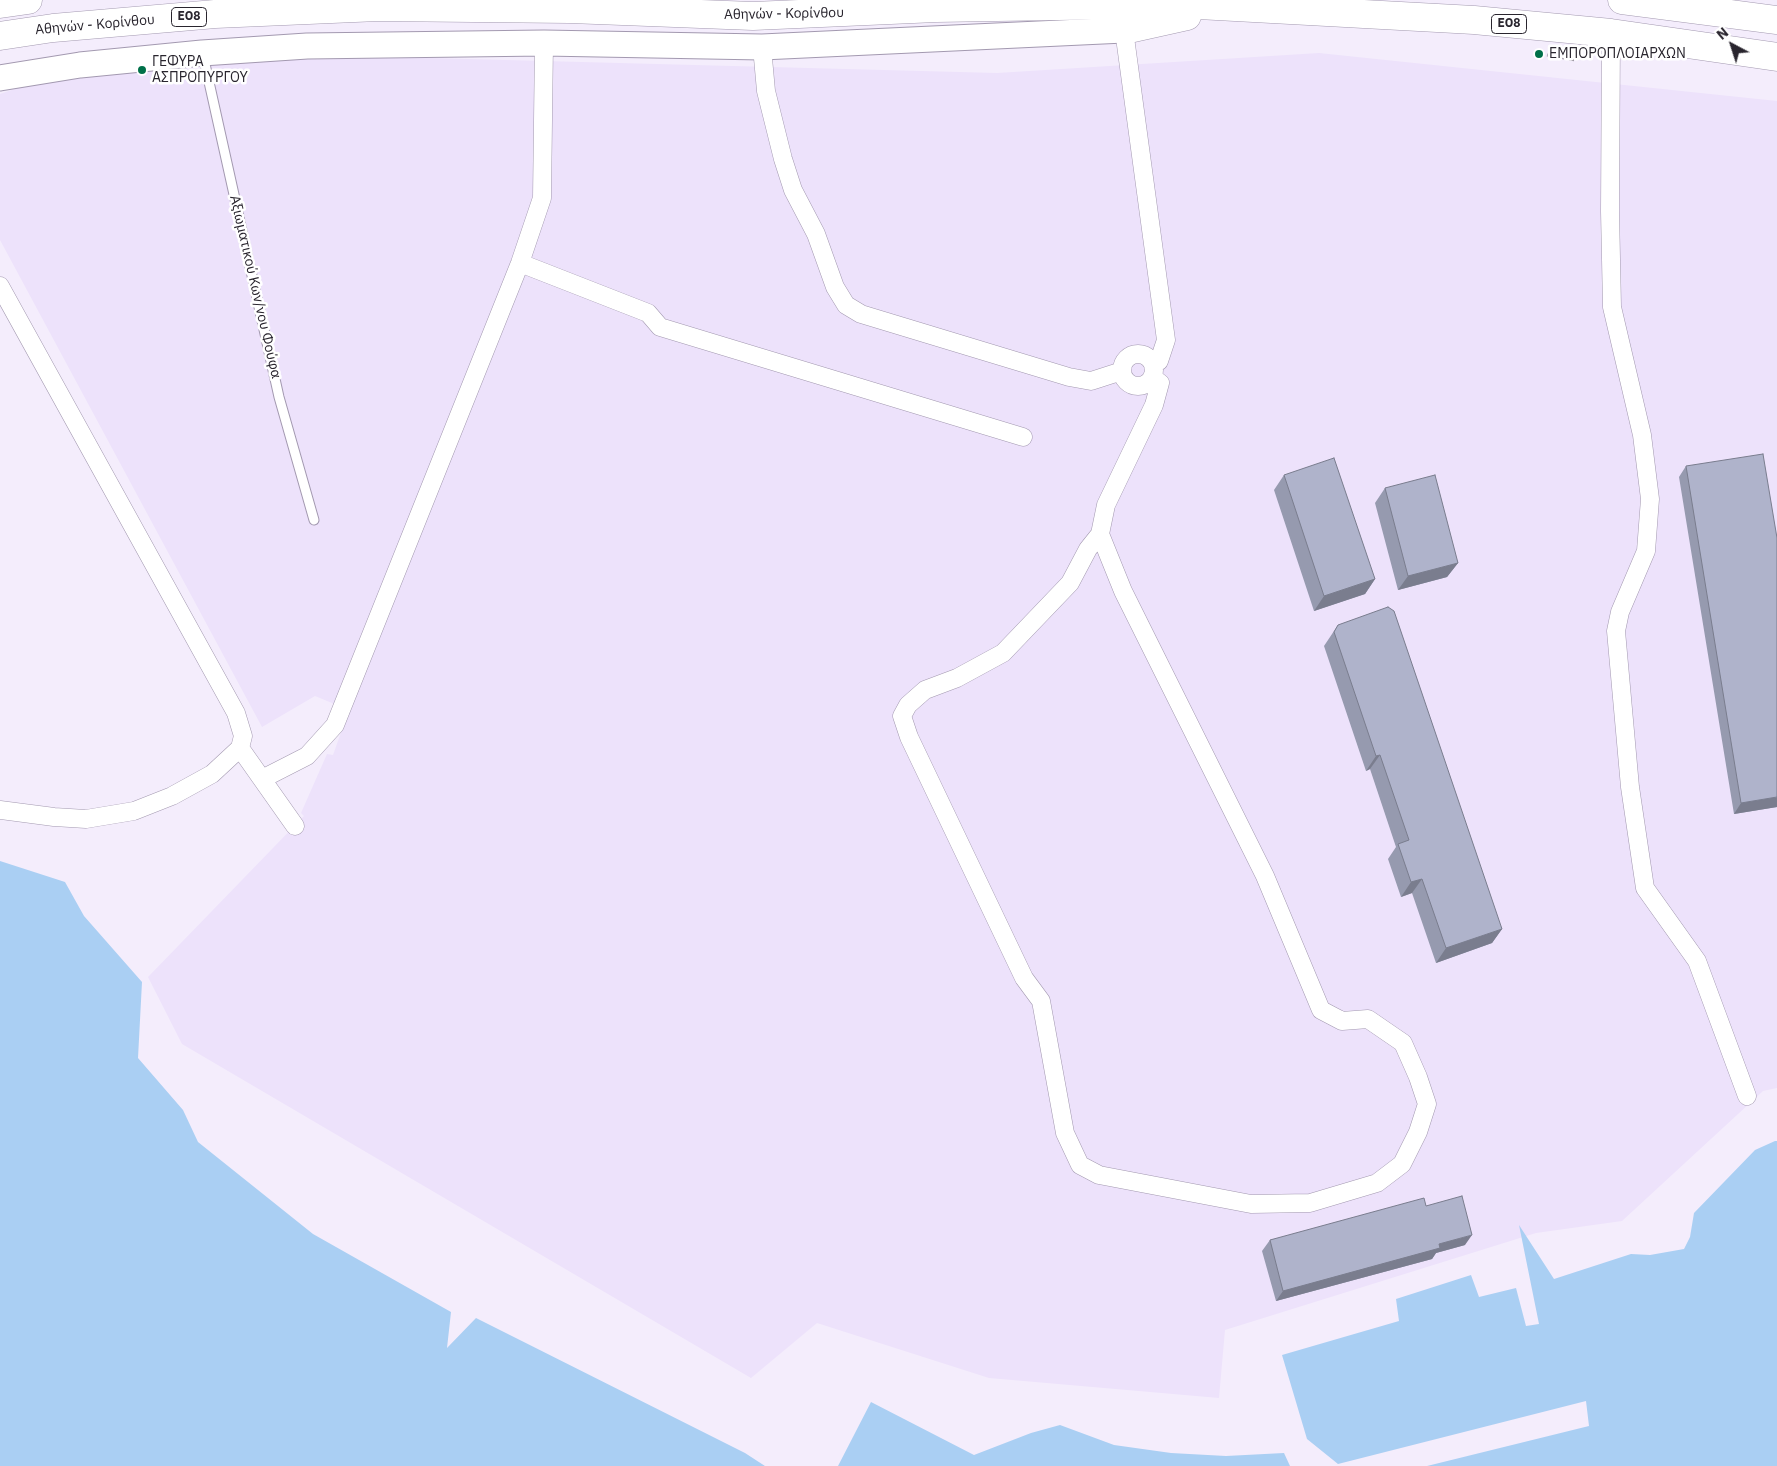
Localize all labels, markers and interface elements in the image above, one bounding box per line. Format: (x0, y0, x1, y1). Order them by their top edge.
street label: Αθηνών - Κορίνθου (724, 5, 844, 23)
road number: ΕΟ8 (172, 8, 206, 26)
street label: Αθηνών - Κορίνθου (34, 11, 156, 39)
road number: ΕΟ8 (1492, 14, 1526, 34)
north arrow (1707, 20, 1757, 70)
text: N (1713, 23, 1732, 44)
place label: ΕΜΠΟΡΟΠΛΟΙΑΡΧΩΝ (1549, 46, 1686, 62)
marker: ΕΜΠΟΡΟΠΛΟΙΑΡΧΩΝ (1533, 48, 1545, 60)
place label: ΓΕΦΥΡΑ ΑΣΠΡΟΠΥΡΓΟΥ (152, 54, 248, 86)
marker: ΓΕΦΥΡΑ ΑΣΠΡΟΠΥΡΓΟΥ (136, 64, 148, 76)
street label: Αξιωματικού Κων/νου Φούφα (226, 194, 284, 380)

